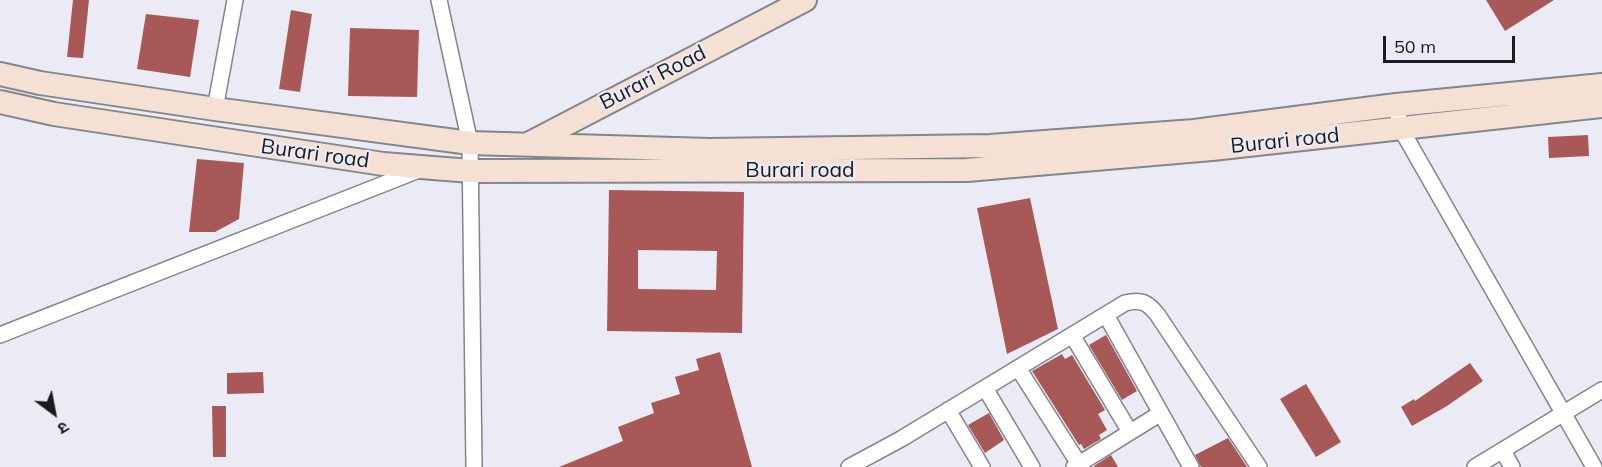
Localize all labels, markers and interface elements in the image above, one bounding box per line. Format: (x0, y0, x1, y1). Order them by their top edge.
scale bar (1386, 24, 1518, 62)
text: 50 m (1394, 35, 1436, 58)
street label: Burari Road (596, 40, 710, 116)
street label: Burari road (1229, 123, 1341, 159)
street label: Burari road (259, 134, 371, 174)
street label: Burari road (745, 158, 855, 184)
north arrow (24, 383, 84, 443)
text: उ (54, 417, 73, 439)

